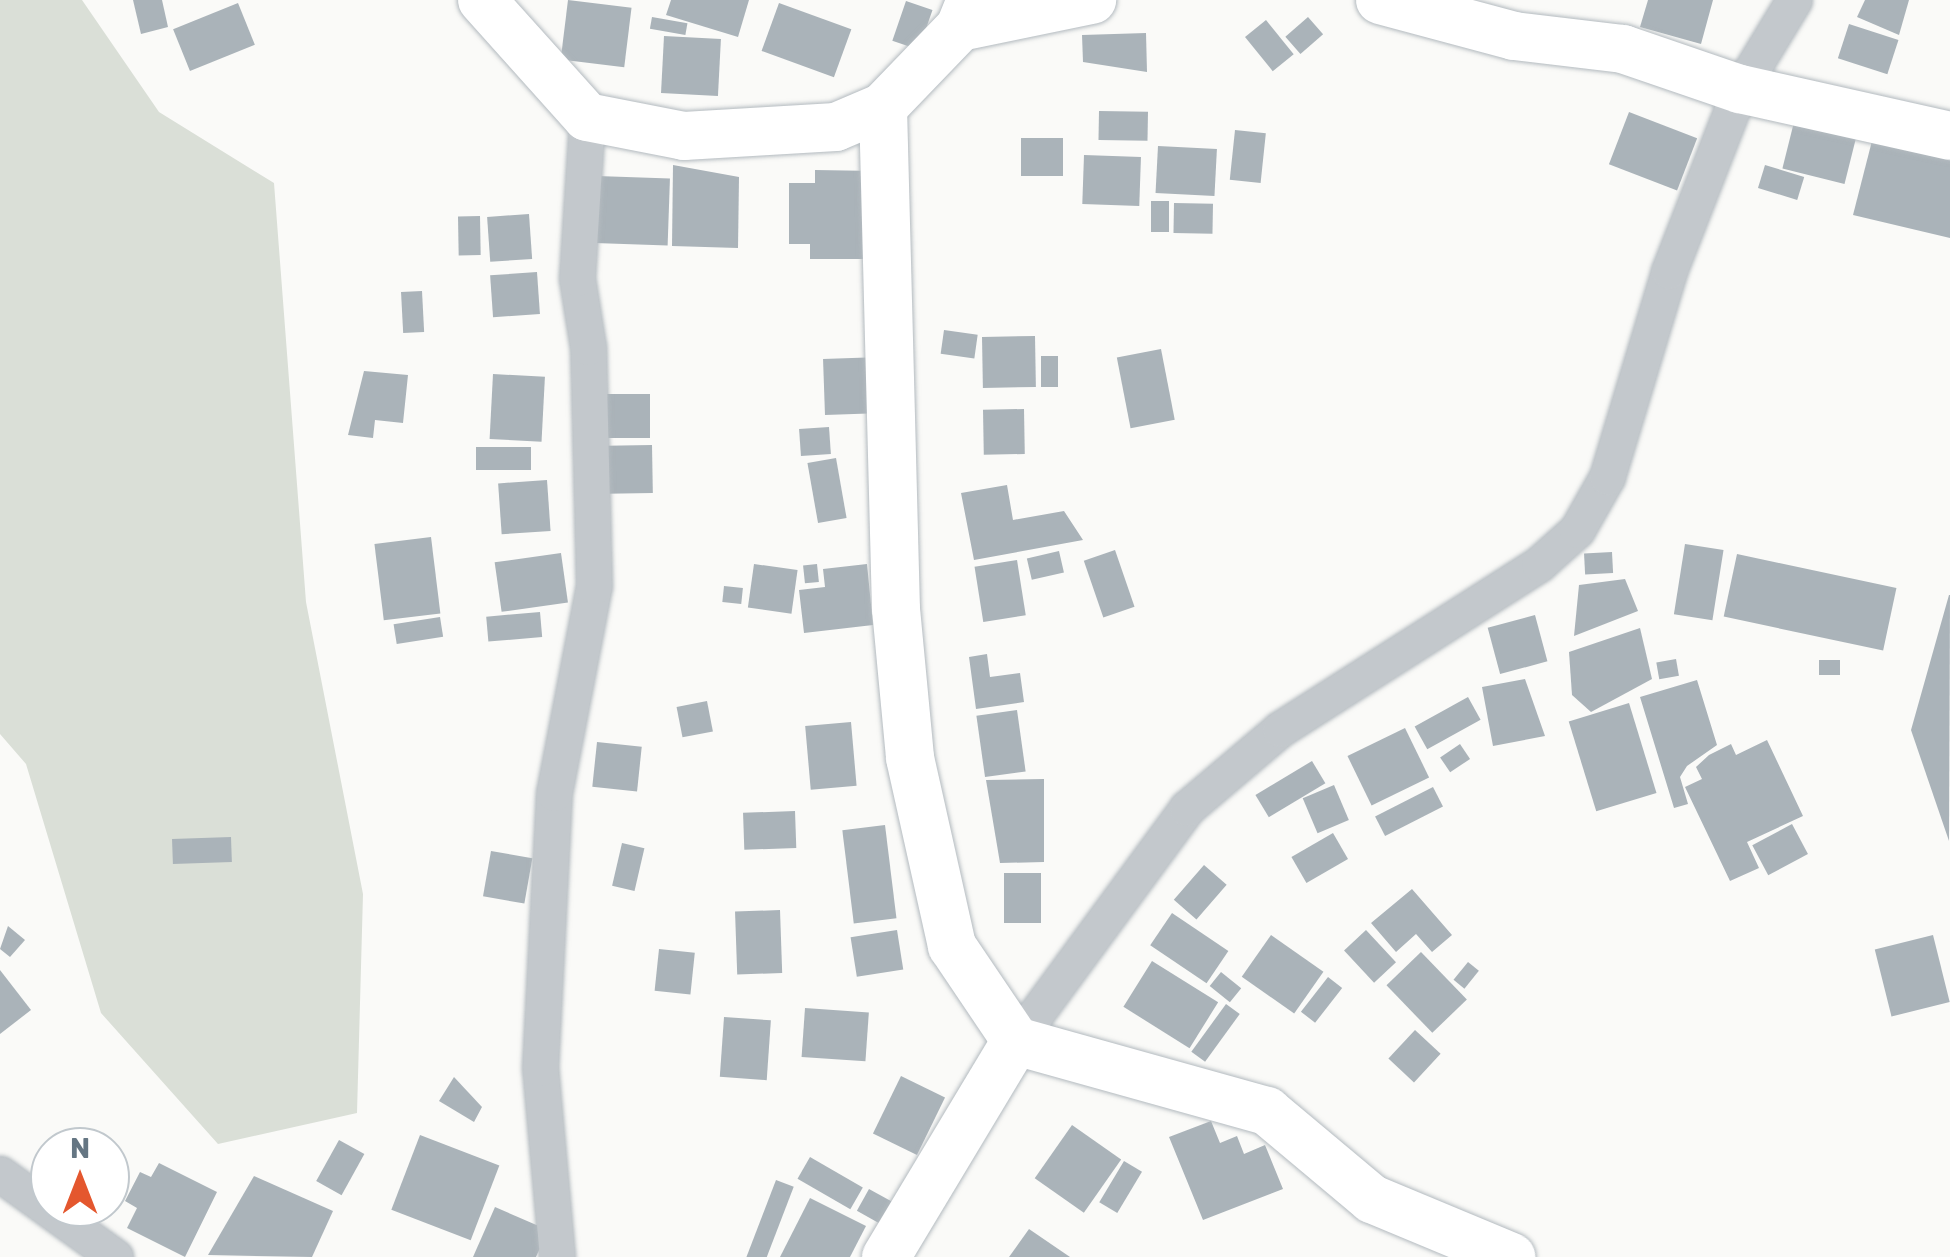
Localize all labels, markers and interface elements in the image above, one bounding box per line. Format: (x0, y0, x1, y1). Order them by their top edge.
north arrow (30, 1127, 130, 1227)
text: N (70, 1132, 90, 1165)

